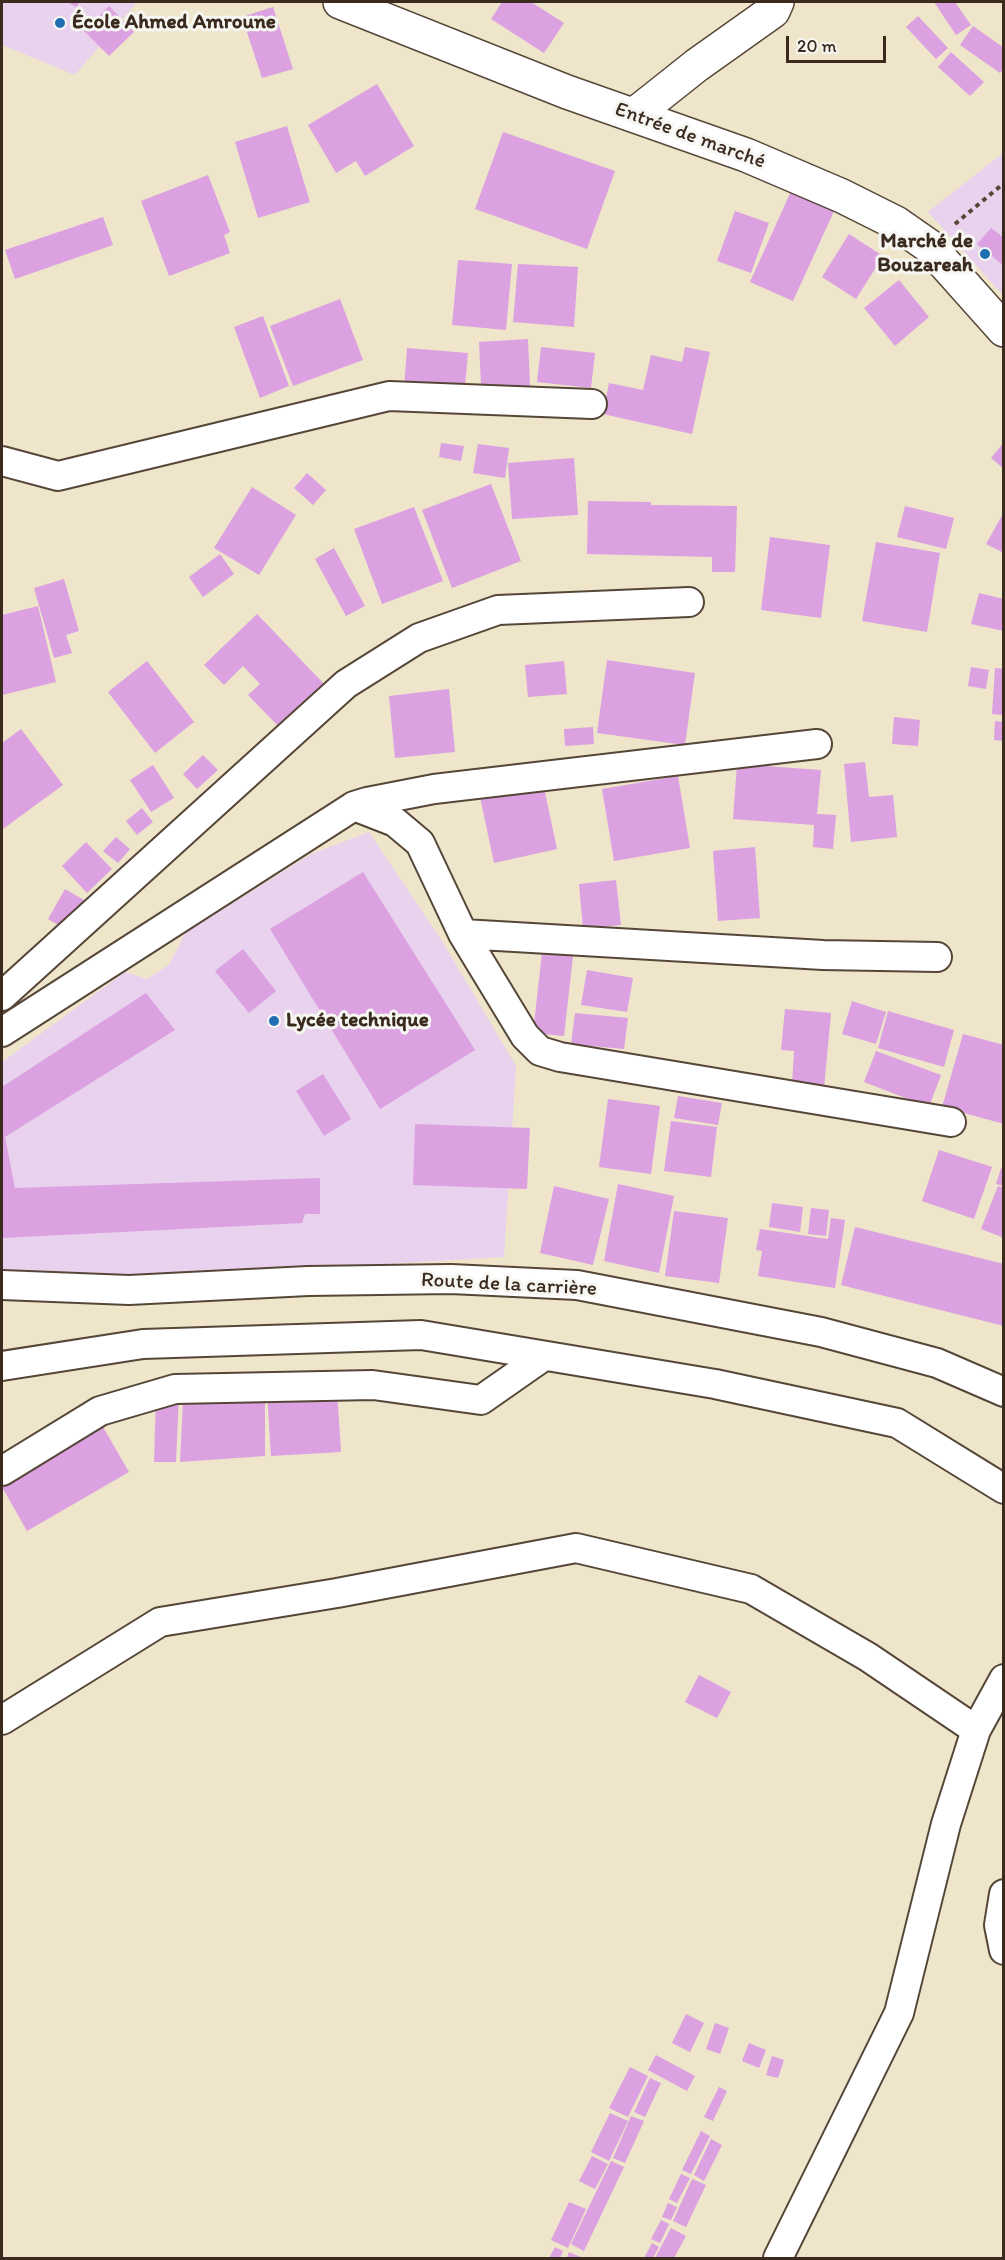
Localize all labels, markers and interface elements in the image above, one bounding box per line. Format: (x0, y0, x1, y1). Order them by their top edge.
place label: École Ahmed Amroune (72, 10, 276, 36)
marker: École Ahmed Amroune (53, 16, 67, 30)
scale bar (789, 24, 890, 62)
text: 20 m (797, 35, 837, 57)
street label: Entrée de marché (611, 97, 769, 175)
place label: Marché de Bouzareah (877, 229, 973, 279)
marker: Marché de Bouzareah (978, 247, 992, 261)
place label: Lycée technique (286, 1008, 429, 1034)
marker: Lycée technique (267, 1014, 281, 1028)
street label: Route de la carrière (420, 1268, 598, 1302)

